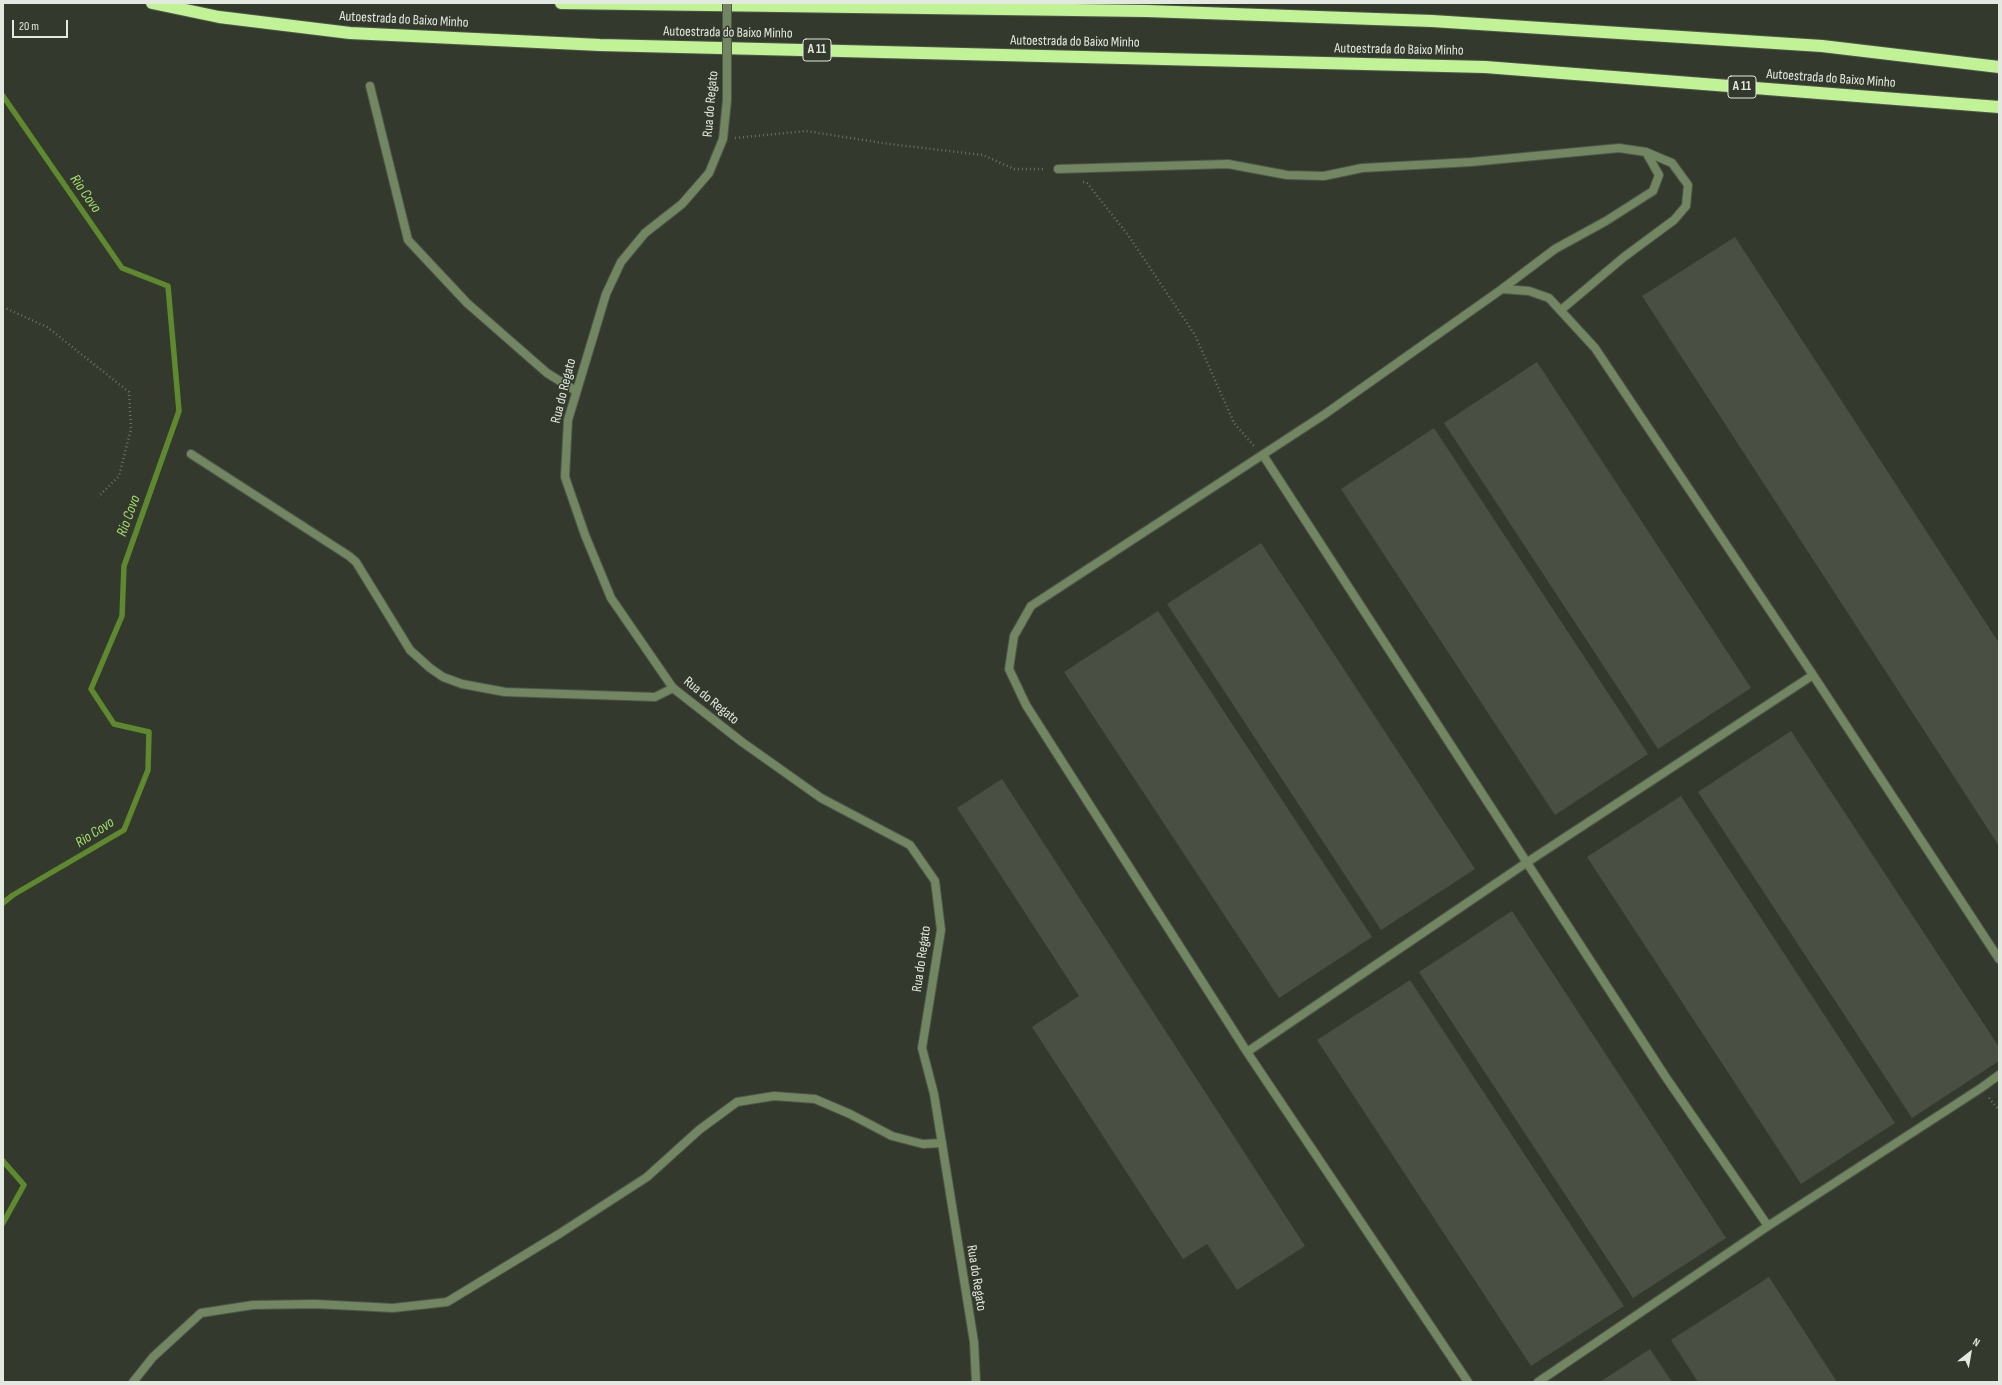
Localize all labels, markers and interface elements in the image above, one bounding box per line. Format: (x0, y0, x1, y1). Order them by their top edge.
street label: Autoestrada do Baixo Minho (339, 8, 469, 32)
scale bar (14, 12, 70, 38)
text: 20 m (19, 19, 39, 34)
street label: Autoestrada do Baixo Minho (663, 23, 793, 43)
street label: Autoestrada do Baixo Minho (1010, 32, 1140, 52)
road number: A 11 (803, 39, 831, 61)
street label: Autoestrada do Baixo Minho (1334, 40, 1464, 60)
street label: Autoestrada do Baixo Minho (1766, 66, 1896, 92)
street label: Rua do Regato (700, 70, 722, 138)
road number: A 11 (1728, 76, 1756, 98)
water label: Rio Covo (65, 171, 105, 217)
street label: Rua do Regato (548, 357, 580, 425)
water label: Rio Covo (113, 493, 145, 539)
street label: Rua do Regato (680, 674, 742, 728)
water label: Rio Covo (72, 814, 118, 852)
street label: Rua do Regato (909, 925, 935, 993)
street label: Rua do Regato (963, 1244, 989, 1312)
north arrow (1950, 1333, 1990, 1373)
text: N (1971, 1335, 1982, 1349)

